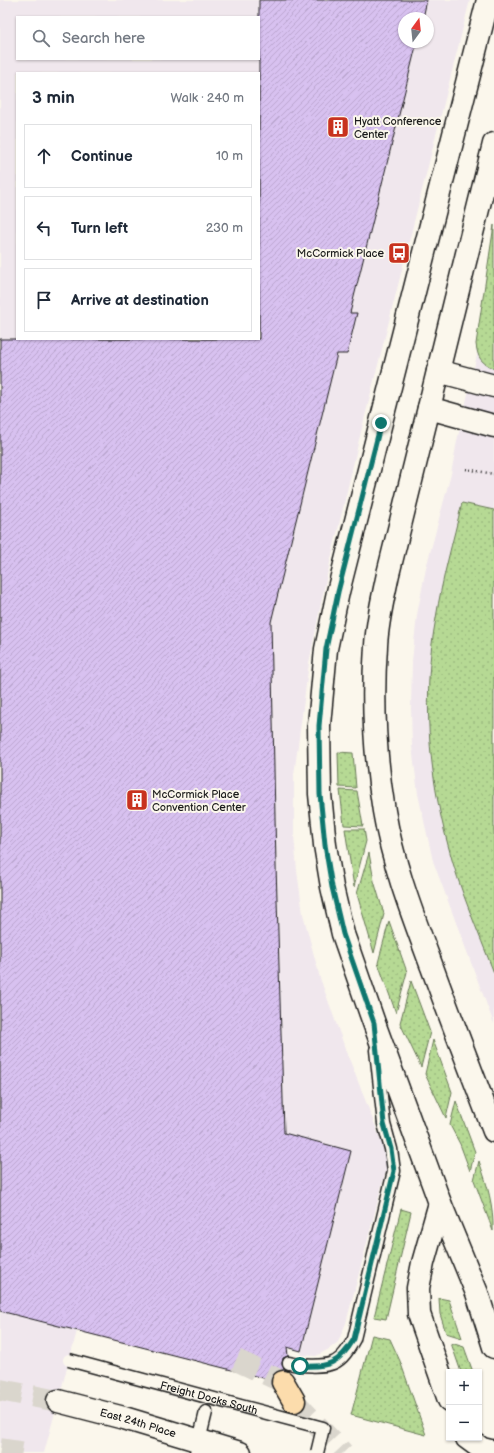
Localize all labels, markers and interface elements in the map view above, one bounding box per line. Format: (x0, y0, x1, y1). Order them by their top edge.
north arrow (398, 12, 434, 48)
search box (16, 16, 260, 60)
icon: search (30, 27, 52, 49)
text: Search here (62, 29, 145, 48)
text: 3 min (32, 88, 75, 108)
text: Walk · 240 m (170, 90, 244, 106)
building icon: Hyatt Conference Center (325, 114, 351, 140)
place label: Hyatt Conference Center (354, 115, 442, 141)
icon: ahead (33, 145, 55, 167)
text: Continue (71, 147, 133, 166)
text: 10 m (216, 148, 243, 164)
icon: left (33, 217, 55, 239)
text: Turn left (71, 219, 128, 238)
text: 230 m (206, 220, 243, 236)
bus stop icon: McCormick Place (386, 240, 412, 266)
place label: McCormick Place (297, 247, 384, 260)
icon: arrive (33, 289, 55, 311)
text: Arrive at destination (71, 291, 209, 310)
route end (372, 414, 390, 432)
building icon: McCormick Place Convention Center (124, 787, 150, 813)
place label: McCormick Place Convention Center (152, 788, 247, 814)
route start (291, 1357, 309, 1375)
map controls (446, 1369, 482, 1441)
button: + (446, 1369, 482, 1405)
street label: Freight Docks South (159, 1379, 259, 1417)
button: − (446, 1405, 482, 1441)
street label: East 24th Place (98, 1406, 178, 1441)

